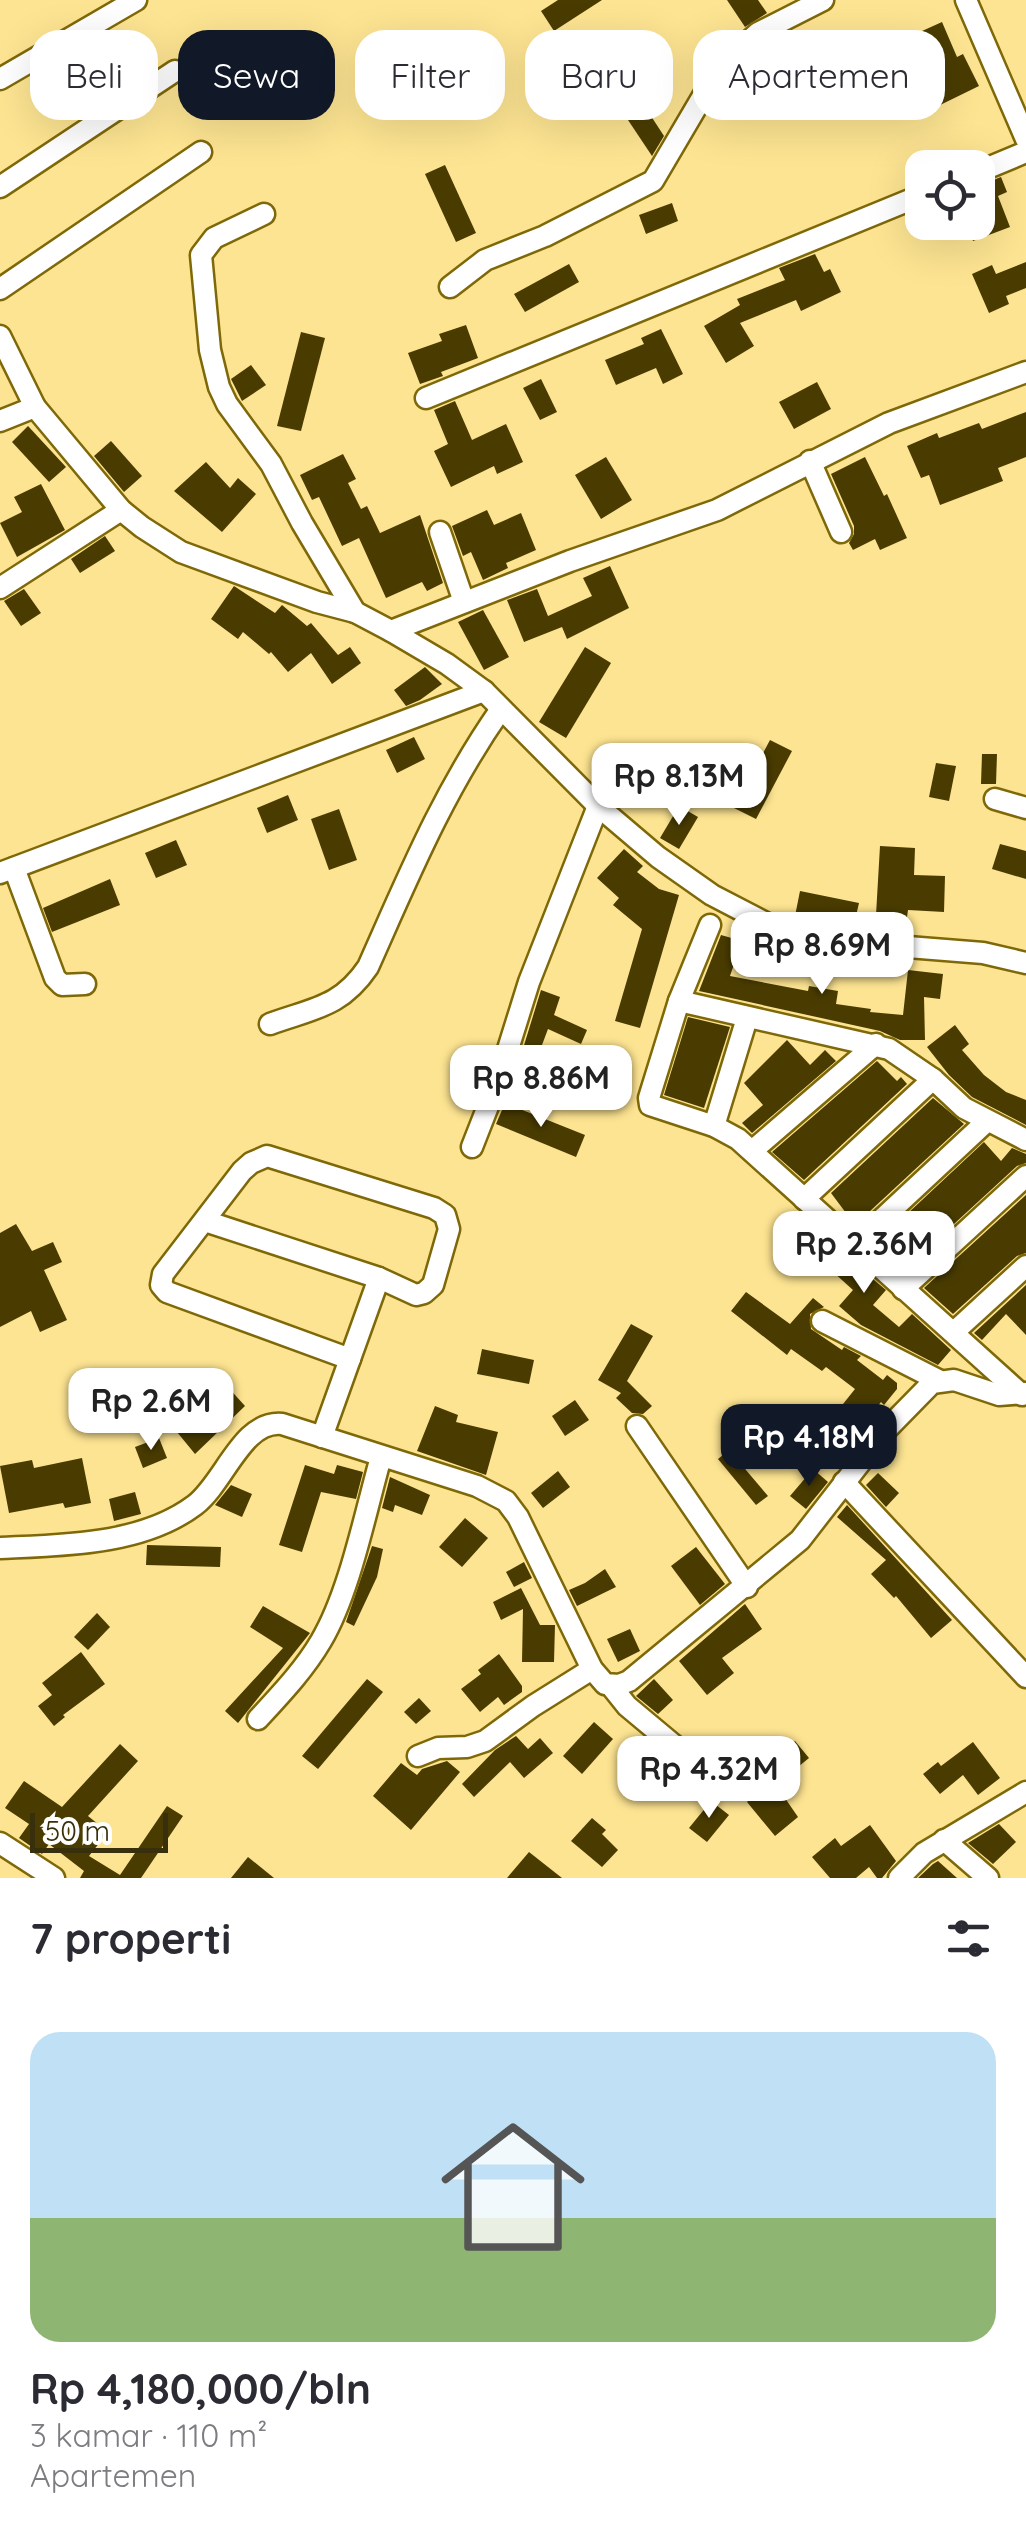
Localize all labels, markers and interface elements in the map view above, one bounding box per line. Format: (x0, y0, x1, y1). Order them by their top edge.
chip: Beli (30, 30, 158, 120)
chip: Sewa (178, 30, 335, 120)
chip: Filter (355, 30, 505, 120)
chip: Baru (525, 30, 673, 120)
chip: Apartemen (693, 30, 945, 120)
map controls (905, 150, 995, 240)
button: locate (905, 150, 995, 240)
pin: Rp 8.13M (576, 743, 782, 828)
text: Rp 8.13M (614, 755, 744, 795)
pin: Rp 8.69M (719, 912, 925, 997)
text: Rp 8.69M (753, 924, 891, 964)
pin: Rp 8.86M (438, 1045, 644, 1130)
text: Rp 8.86M (472, 1057, 610, 1097)
pin: Rp 2.36M (761, 1211, 967, 1296)
text: Rp 2.36M (795, 1223, 933, 1263)
pin: Rp 2.6M (59, 1368, 243, 1453)
text: Rp 2.6M (90, 1380, 212, 1420)
pin: Rp 4.18M (706, 1404, 912, 1489)
text: Rp 4.18M (743, 1416, 875, 1456)
pin: Rp 4.32M (606, 1736, 812, 1821)
text: Rp 4.32M (639, 1748, 779, 1788)
scale bar (30, 1808, 168, 1852)
text: 50 m (45, 1813, 110, 1848)
icon: filters (941, 1911, 996, 1966)
text: 7 properti (30, 1912, 231, 1965)
icon: home (423, 2097, 603, 2277)
text: Rp 4,180,000/bln (30, 2362, 371, 2415)
text: 3 kamar · 110 m² (30, 2415, 267, 2455)
text: Apartemen (30, 2455, 196, 2495)

